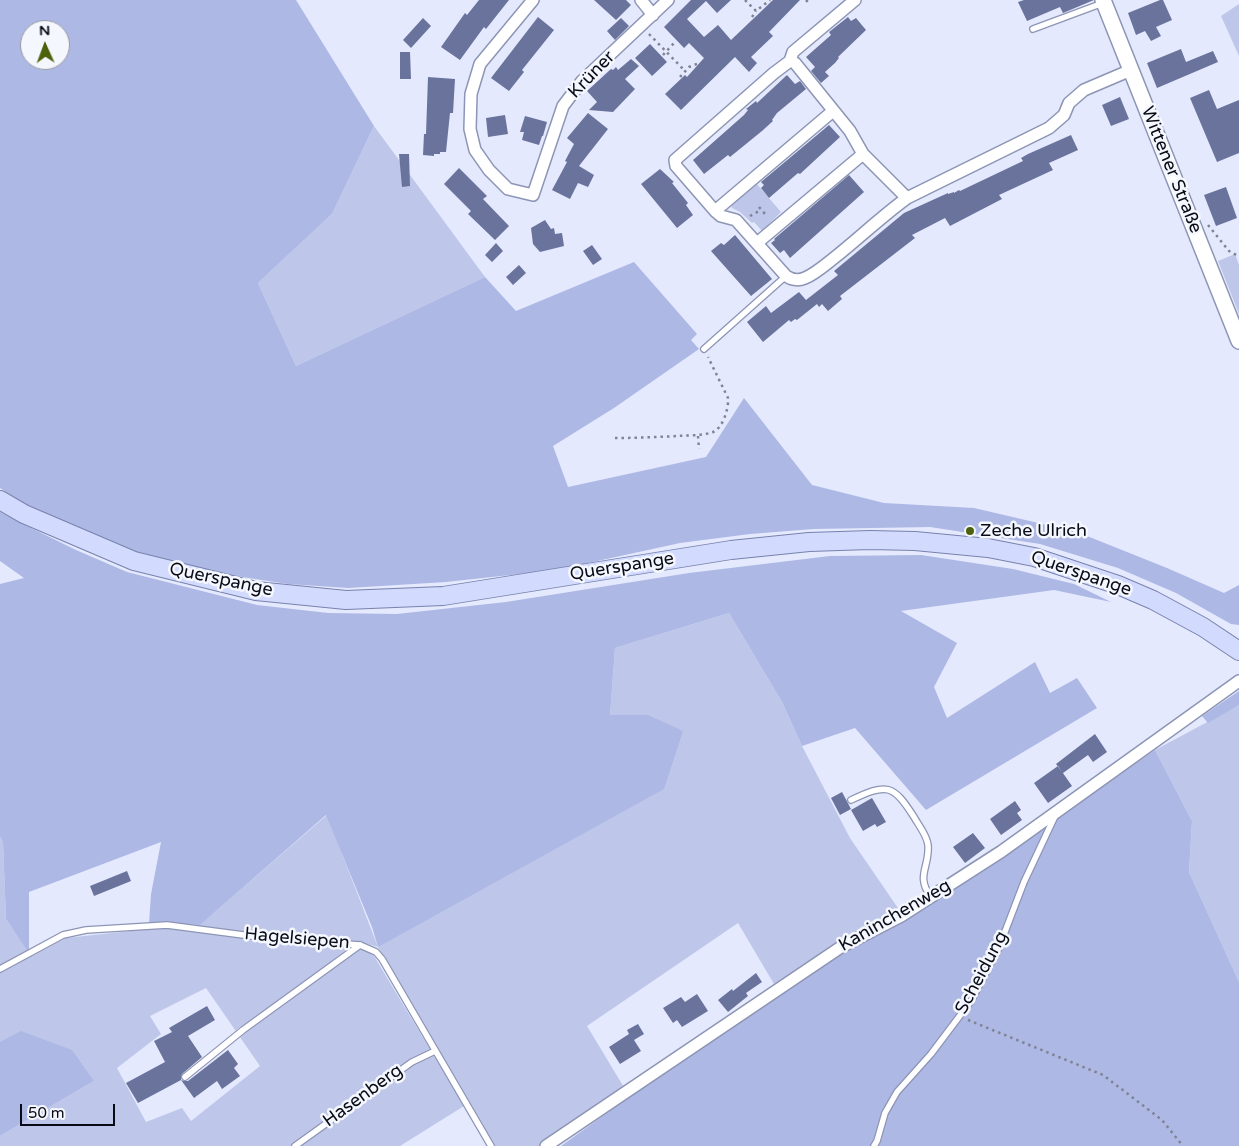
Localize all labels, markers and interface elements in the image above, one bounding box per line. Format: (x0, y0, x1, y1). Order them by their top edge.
north arrow (20, 20, 70, 70)
text: N (39, 22, 50, 39)
street label: Krüner (564, 47, 620, 103)
street label: Wittener Straße (1136, 103, 1206, 237)
place label: Zeche Ulrich (980, 520, 1087, 542)
marker: Zeche Ulrich (964, 525, 976, 537)
street label: Querspange (1028, 547, 1134, 601)
street label: Querspange (568, 548, 676, 586)
street label: Querspange (167, 559, 275, 601)
street label: Kaninchenweg (835, 875, 955, 957)
street label: Hagelsiepen (243, 924, 351, 954)
street label: Scheidung (951, 928, 1013, 1018)
street label: Hasenberg (319, 1060, 407, 1132)
scale bar (22, 1094, 118, 1126)
text: 50 m (28, 1104, 65, 1122)

